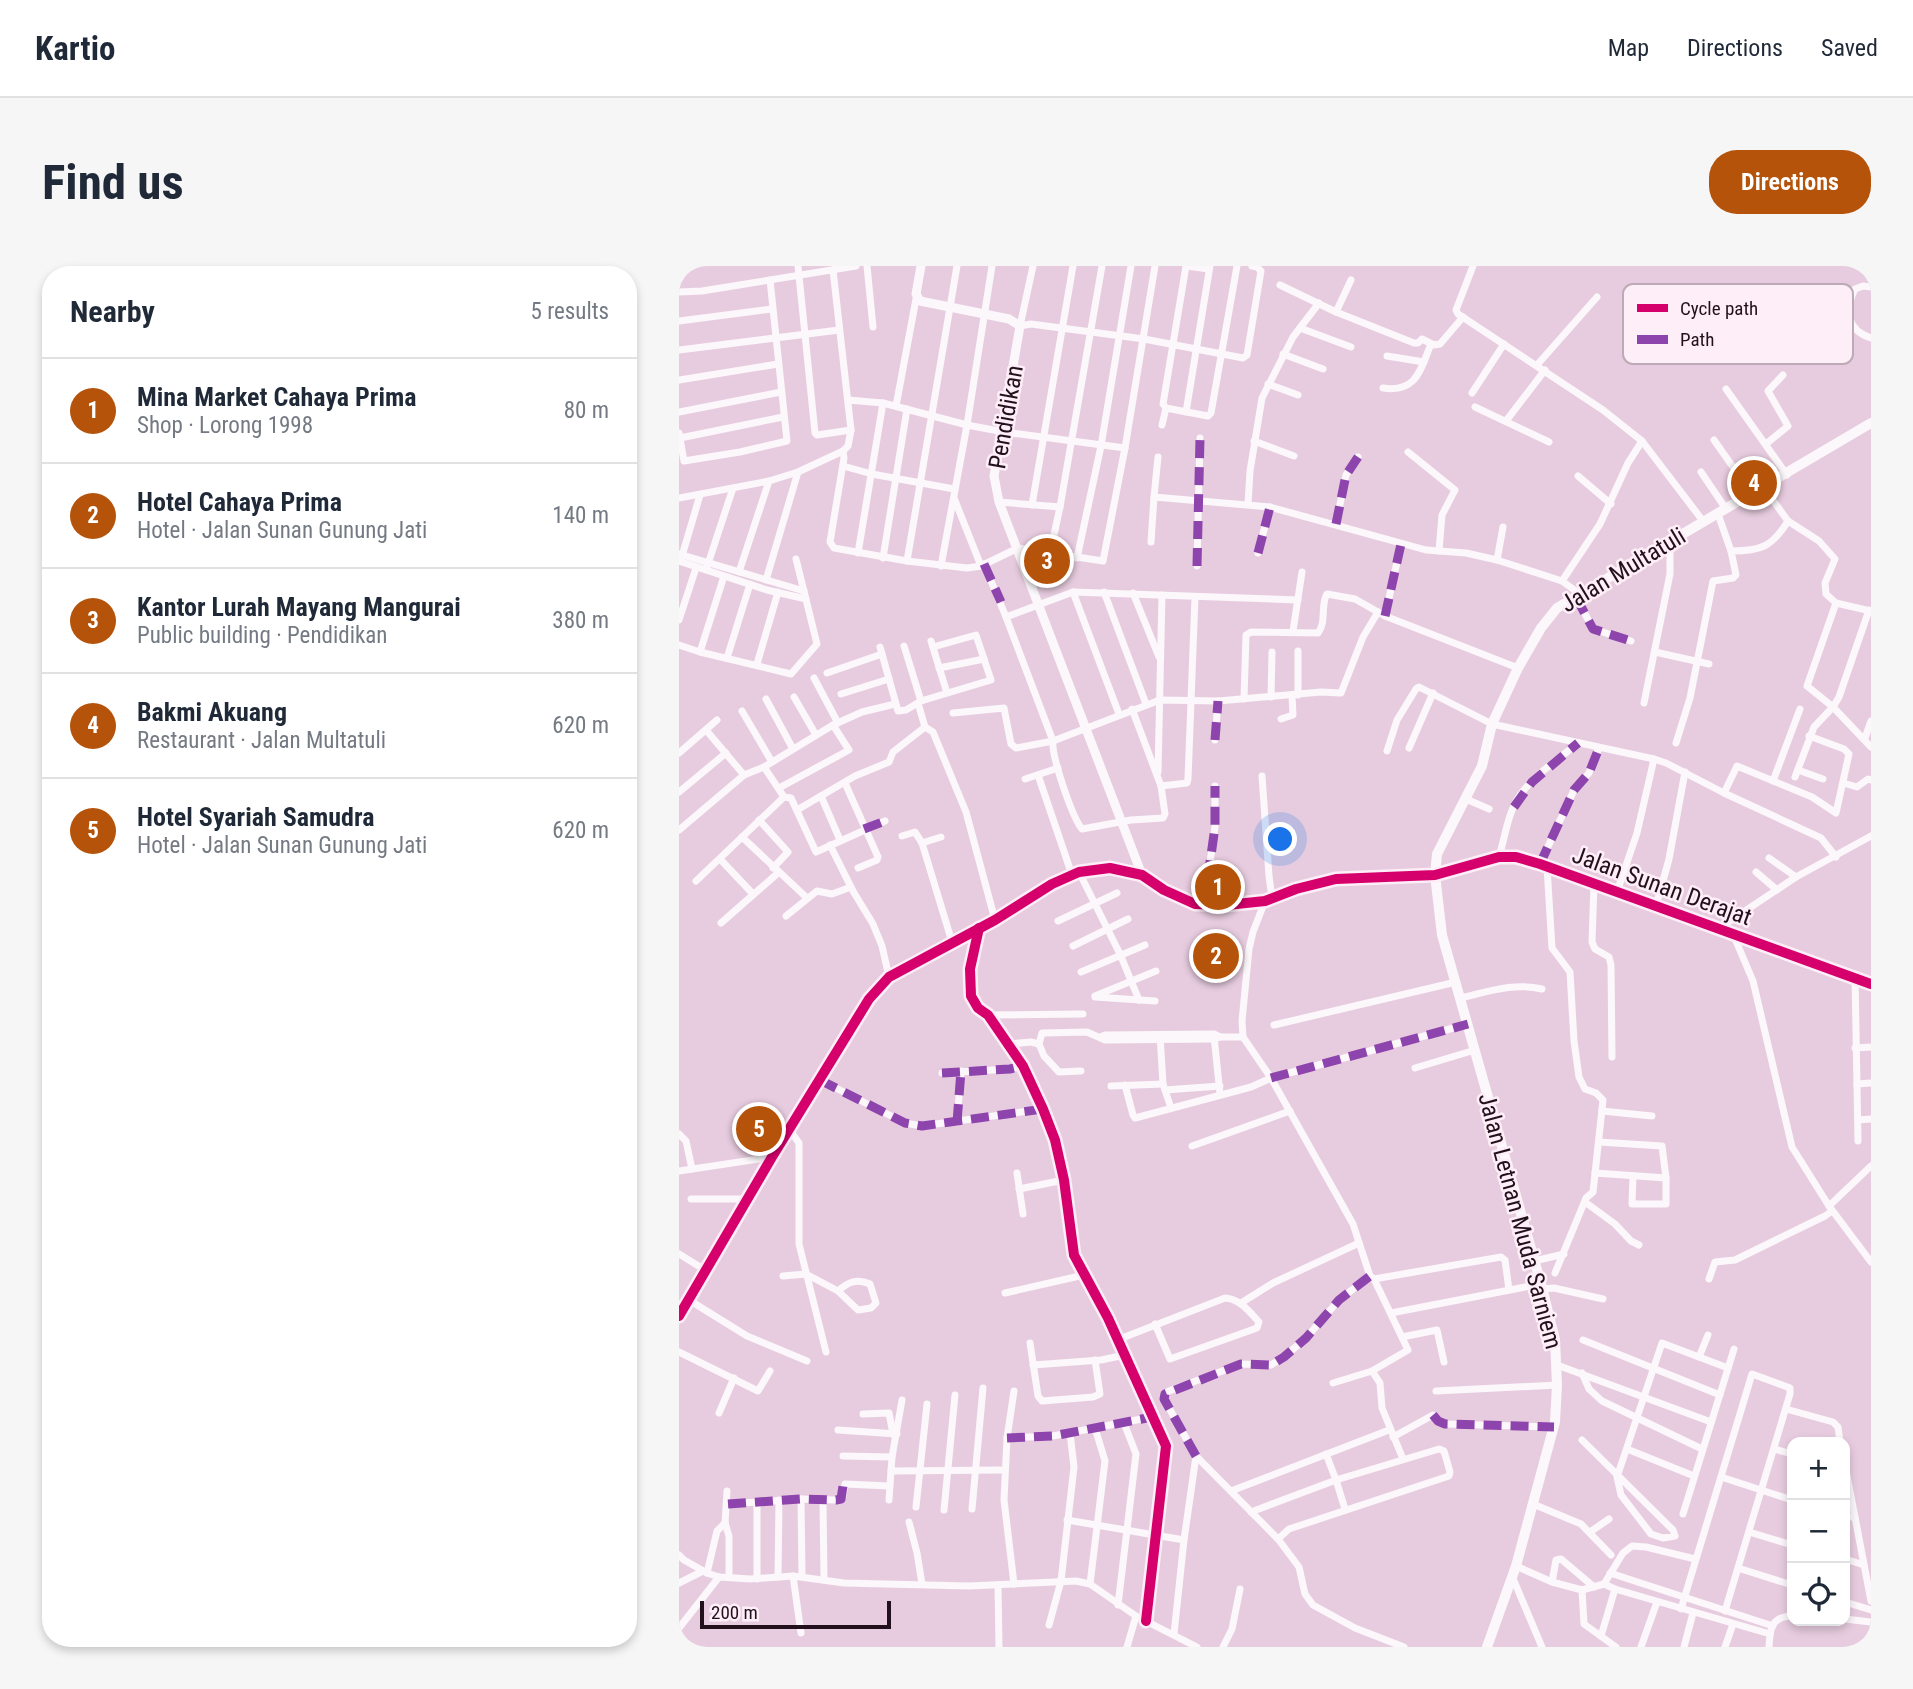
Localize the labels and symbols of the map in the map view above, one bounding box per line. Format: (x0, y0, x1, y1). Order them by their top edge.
legend (1623, 284, 1853, 364)
text: Cycle path (1680, 297, 1758, 320)
text: Path (1680, 328, 1714, 351)
street label: Pendidikan (983, 363, 1029, 471)
pin: 4 (1731, 457, 1777, 509)
street label: Jalan Multatuli (1555, 522, 1691, 618)
pin: 3 (1024, 535, 1070, 587)
your location (1263, 822, 1297, 856)
street label: Jalan Sunan Derajat (1568, 841, 1756, 931)
pin: 1 (1195, 861, 1241, 913)
pin: 2 (1193, 930, 1239, 982)
street label: Jalan Letnan Muda Sarniem (1472, 1090, 1568, 1352)
pin: 5 (736, 1103, 782, 1155)
scale bar (700, 1598, 891, 1630)

